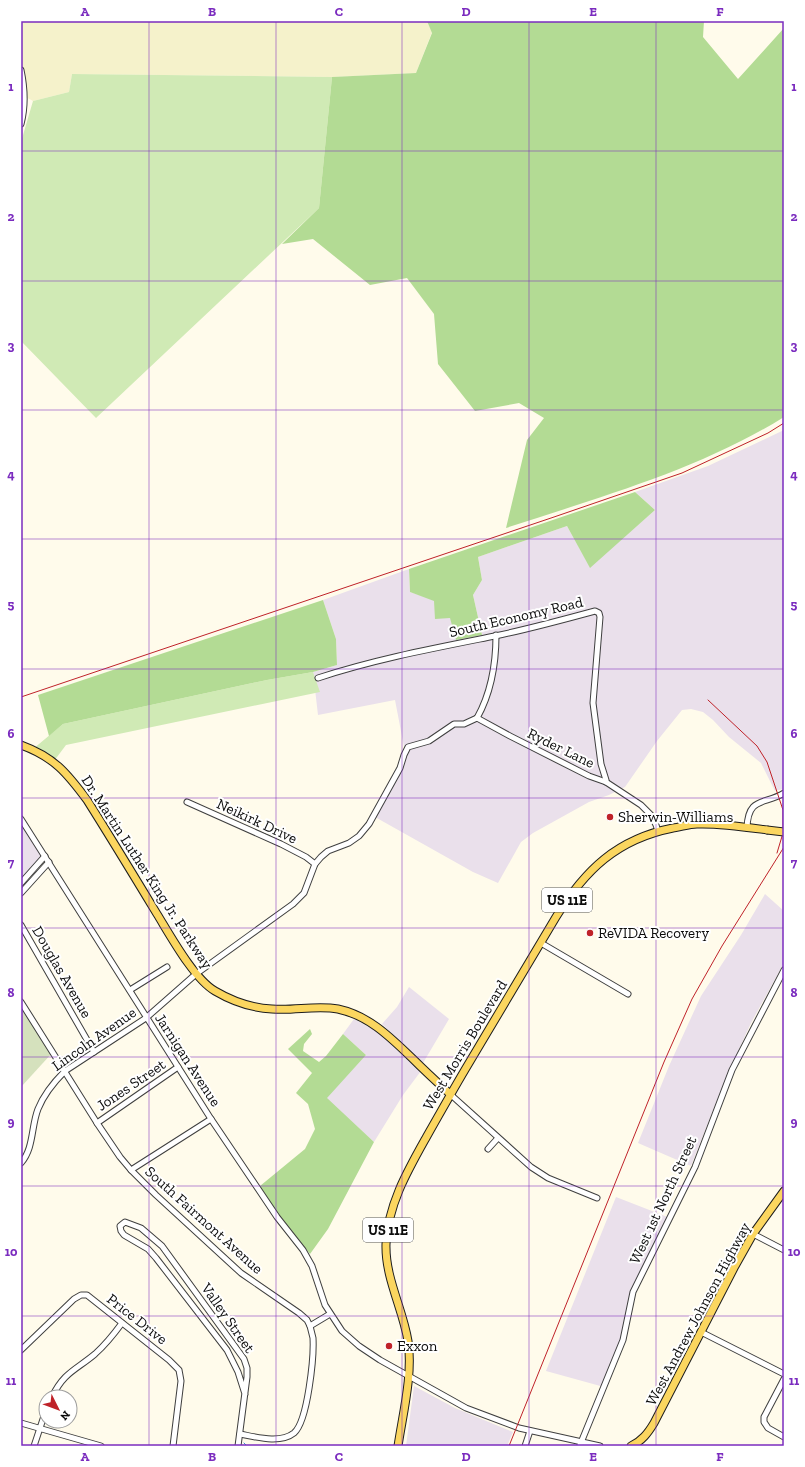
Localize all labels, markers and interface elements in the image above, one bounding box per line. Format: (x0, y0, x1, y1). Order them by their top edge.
text: A (81, 4, 90, 19)
text: B (208, 4, 216, 19)
text: C (335, 4, 343, 19)
text: D (461, 4, 471, 19)
text: E (589, 4, 597, 19)
text: F (716, 4, 724, 19)
text: 1 (8, 79, 14, 94)
text: 1 (791, 79, 797, 94)
text: 2 (8, 209, 15, 224)
text: 2 (791, 209, 798, 224)
text: 3 (8, 338, 15, 353)
text: 3 (791, 338, 798, 353)
text: 4 (7, 467, 15, 482)
text: 4 (790, 467, 798, 482)
street label: South Economy Road (447, 593, 585, 641)
text: 5 (8, 597, 15, 612)
text: 5 (791, 597, 798, 612)
street label: Ryder Lane (525, 724, 597, 772)
text: 6 (8, 726, 15, 741)
text: 6 (791, 726, 798, 741)
street label: Dr. Martin Luther King Jr. Parkway (78, 772, 216, 972)
street label: Neikirk Drive (214, 795, 300, 847)
place label: Sherwin-Williams (618, 808, 733, 826)
marker: Sherwin-Williams (605, 812, 615, 822)
text: 7 (8, 855, 15, 870)
text: 7 (791, 855, 798, 870)
road number: US 11E (542, 888, 592, 912)
street label: Douglas Avenue (28, 923, 96, 1021)
place label: ReVIDA Recovery (598, 924, 709, 942)
marker: ReVIDA Recovery (585, 928, 595, 938)
street label: West Morris Boulevard (419, 976, 511, 1113)
text: 8 (7, 985, 15, 1000)
text: 8 (790, 985, 798, 1000)
street label: Lincoln Avenue (48, 1003, 140, 1075)
street label: Jarnigan Avenue (151, 1010, 225, 1110)
street label: Jones Street (93, 1055, 169, 1115)
text: 9 (8, 1114, 15, 1129)
text: 9 (791, 1114, 798, 1129)
street label: West 1st North Street (626, 1133, 701, 1267)
street label: South Fairmont Avenue (141, 1162, 267, 1278)
road number: US 11E (363, 1218, 413, 1242)
street label: West Andrew Johnson Highway (642, 1219, 754, 1409)
text: 10 (5, 1244, 18, 1259)
text: 10 (788, 1244, 801, 1259)
street label: Valley Street (197, 1279, 259, 1357)
street label: Price Drive (103, 1290, 171, 1348)
place label: Exxon (397, 1337, 438, 1355)
marker: Exxon (384, 1341, 394, 1351)
text: 11 (6, 1373, 17, 1388)
text: 11 (789, 1373, 800, 1388)
north arrow (38, 1389, 78, 1429)
text: N (57, 1408, 73, 1423)
text: A (81, 1449, 90, 1464)
text: B (208, 1449, 216, 1464)
text: C (335, 1449, 343, 1464)
text: D (461, 1449, 471, 1464)
text: E (589, 1449, 597, 1464)
text: F (716, 1449, 724, 1464)

